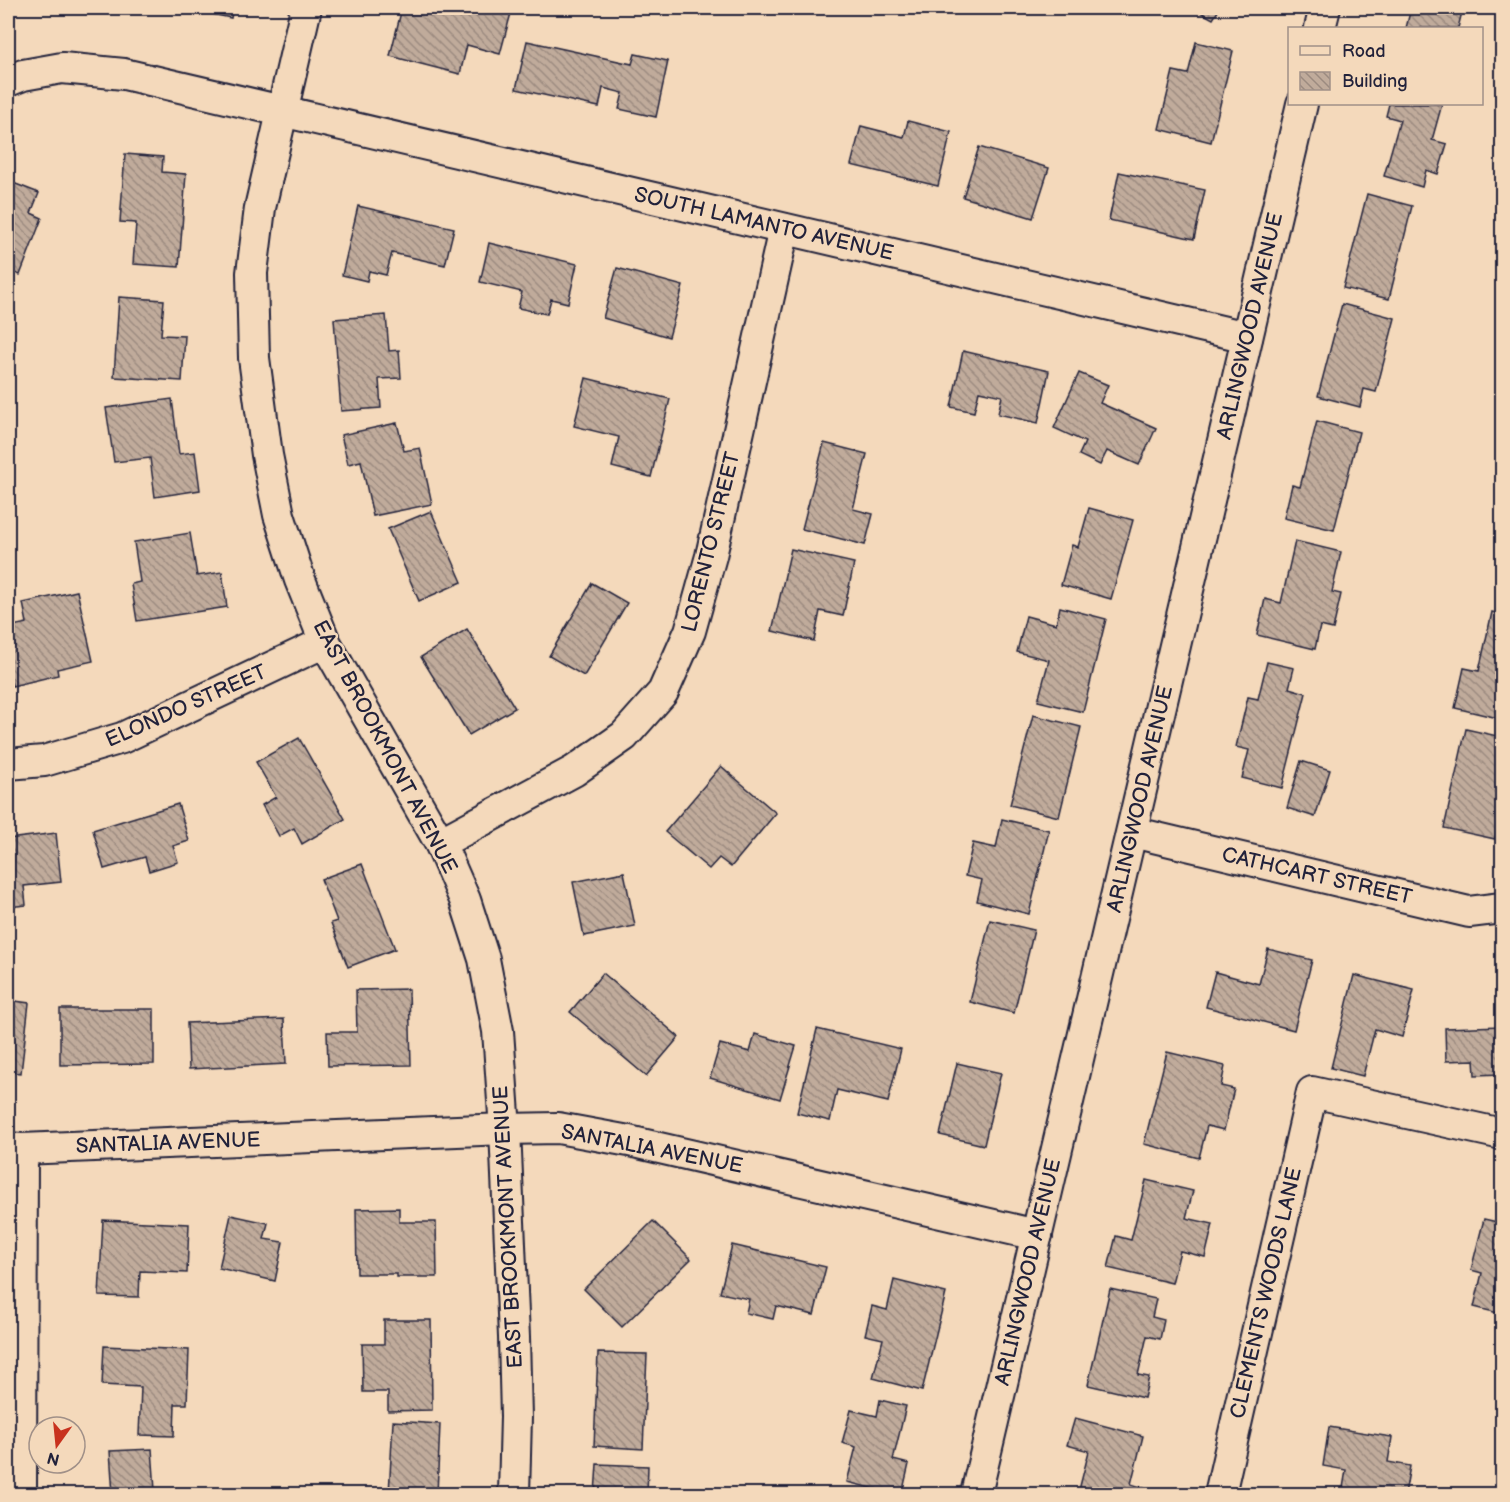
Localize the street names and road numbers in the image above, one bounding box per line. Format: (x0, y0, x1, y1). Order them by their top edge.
street label: SOUTH LAMANTO AVENUE (632, 182, 896, 266)
street label: ARLINGWOOD AVENUE (1212, 210, 1288, 442)
street label: LORENTO STREET (677, 449, 746, 635)
street label: EAST BROOKMONT AVENUE (308, 616, 462, 878)
street label: ELONDO STREET (102, 659, 271, 753)
street label: ARLINGWOOD AVENUE (1102, 683, 1178, 915)
street label: CATHCART STREET (1220, 842, 1415, 910)
street label: EAST BROOKMONT AVENUE (488, 1085, 528, 1369)
street label: SANTALIA AVENUE (559, 1119, 745, 1179)
street label: SANTALIA AVENUE (75, 1127, 261, 1159)
street label: ARLINGWOOD AVENUE (990, 1156, 1066, 1388)
street label: CLEMENTS WOODS LANE (1225, 1165, 1307, 1421)

